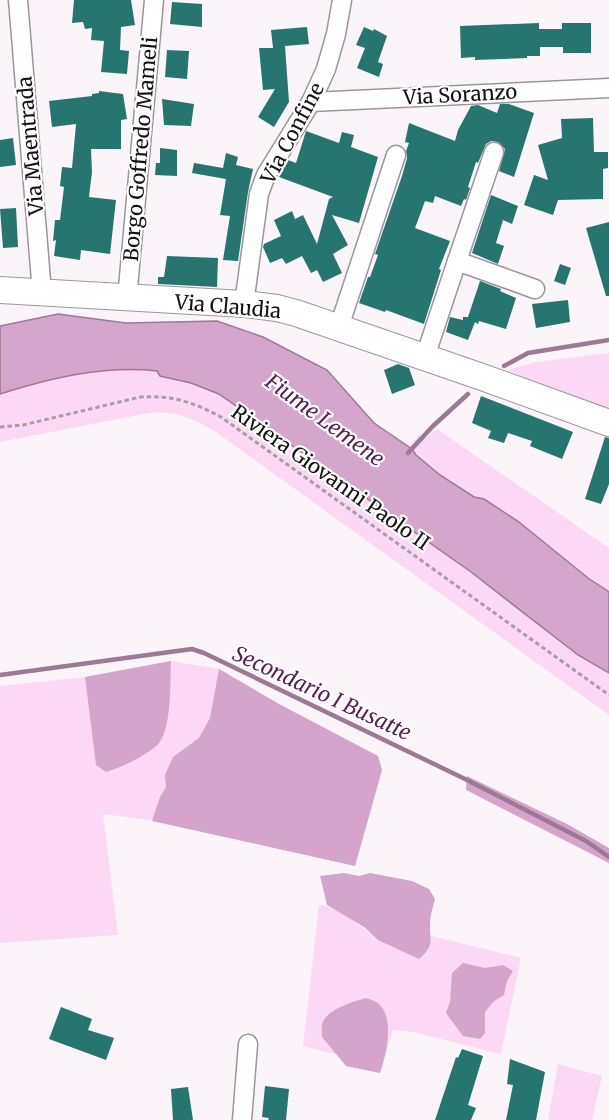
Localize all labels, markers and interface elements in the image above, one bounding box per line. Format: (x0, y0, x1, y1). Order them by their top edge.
street label: Borgo Goffredo Mameli (118, 36, 162, 262)
street label: Via Maentrada (11, 75, 49, 218)
street label: Via Confine (254, 78, 329, 189)
street label: Via Soranzo (401, 79, 518, 110)
street label: Via Claudia (173, 289, 282, 323)
water label: Fiume Lemene (259, 367, 390, 472)
street label: Riviera Giovanni Paolo II (227, 399, 435, 555)
water label: Secondario I Busatte (228, 640, 416, 746)

